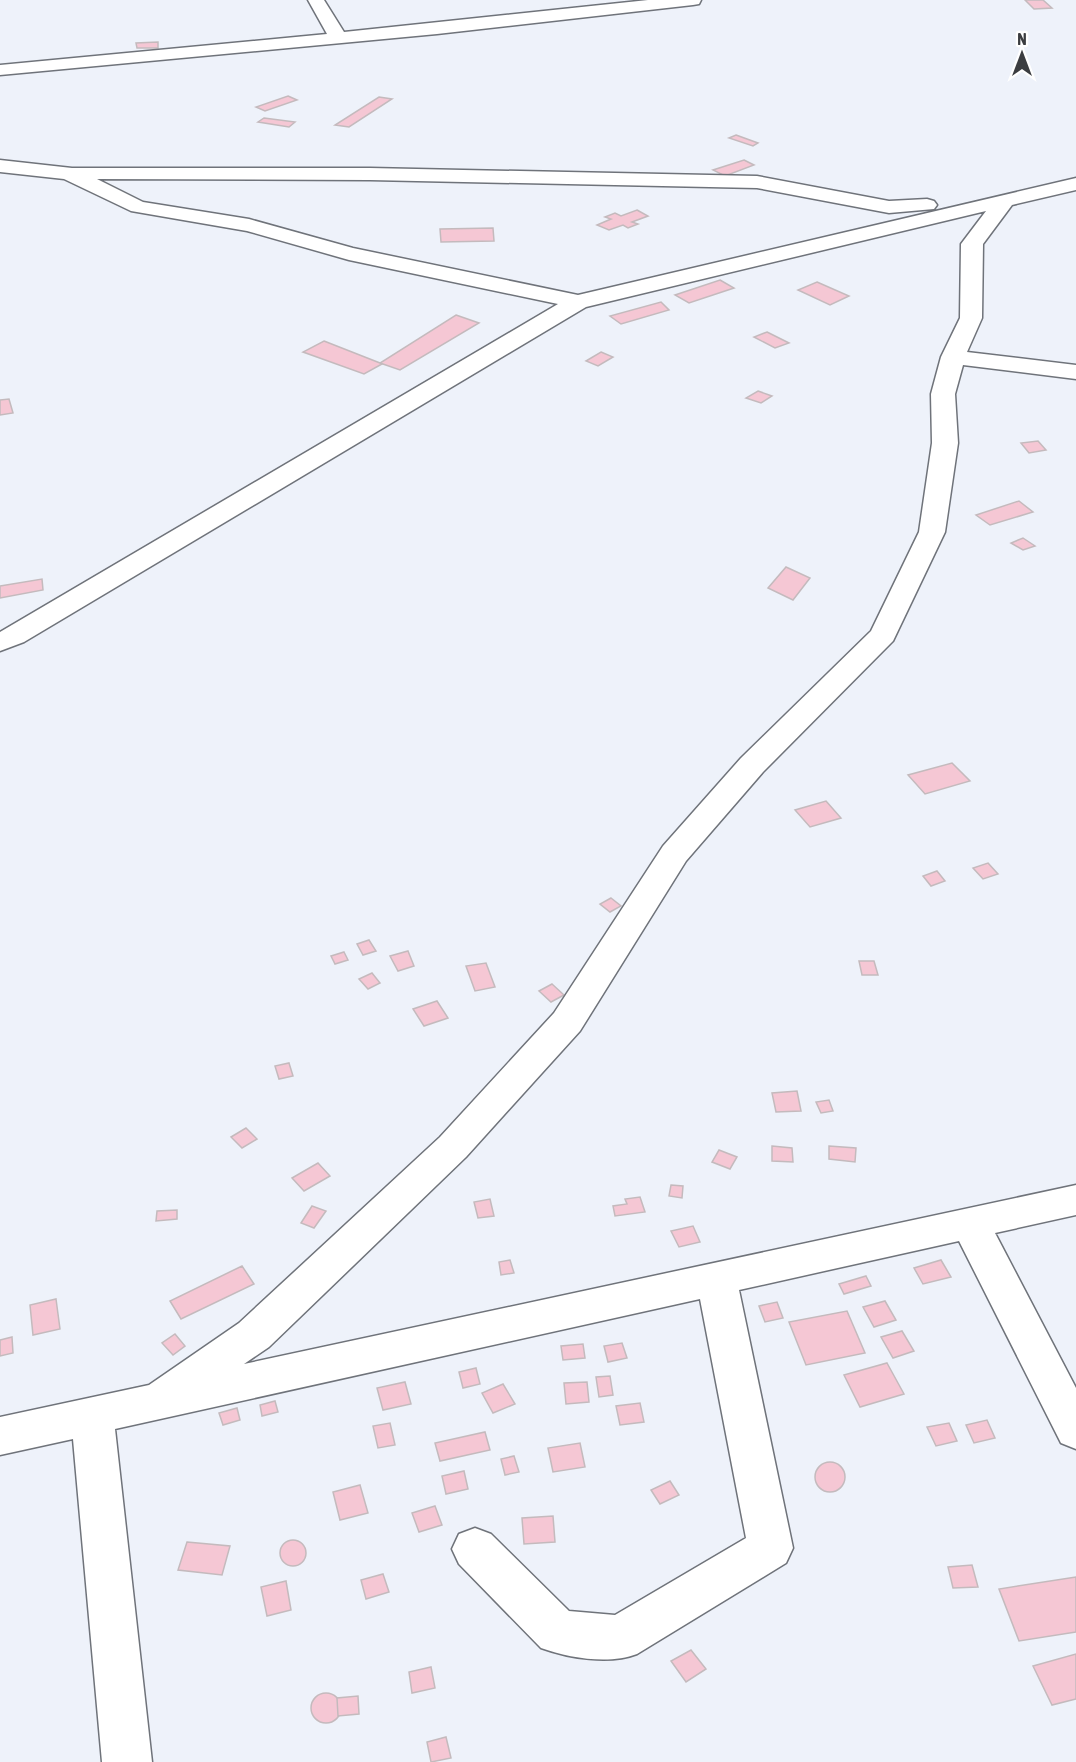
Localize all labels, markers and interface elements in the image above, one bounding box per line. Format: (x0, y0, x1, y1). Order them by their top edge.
north arrow (992, 24, 1052, 84)
text: N (1017, 30, 1027, 48)

